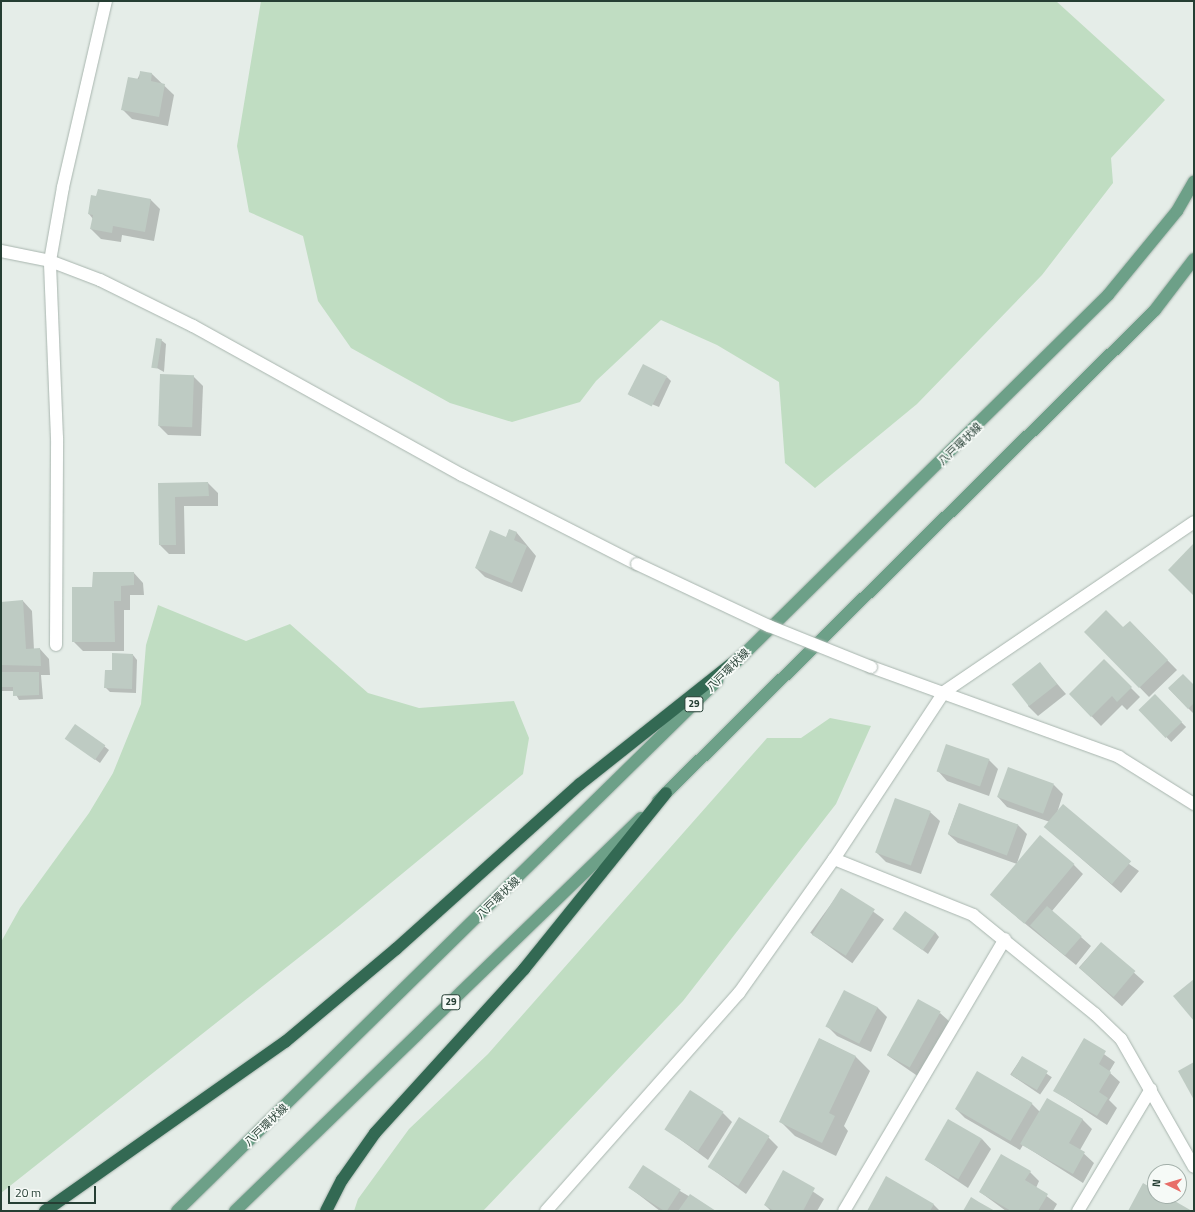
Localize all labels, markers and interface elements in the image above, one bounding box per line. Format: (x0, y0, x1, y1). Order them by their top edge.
street label: 八戸環状線 (936, 420, 984, 468)
street label: 八戸環状線 (704, 646, 752, 694)
road number: 29 (684, 696, 704, 712)
street label: 八戸環状線 (474, 874, 522, 922)
road number: 29 (441, 994, 461, 1010)
street label: 八戸環状線 (242, 1101, 290, 1149)
north arrow (1147, 1164, 1187, 1204)
scale bar (10, 1178, 98, 1204)
text: N (1148, 1179, 1164, 1188)
text: 20 m (15, 1183, 41, 1202)

